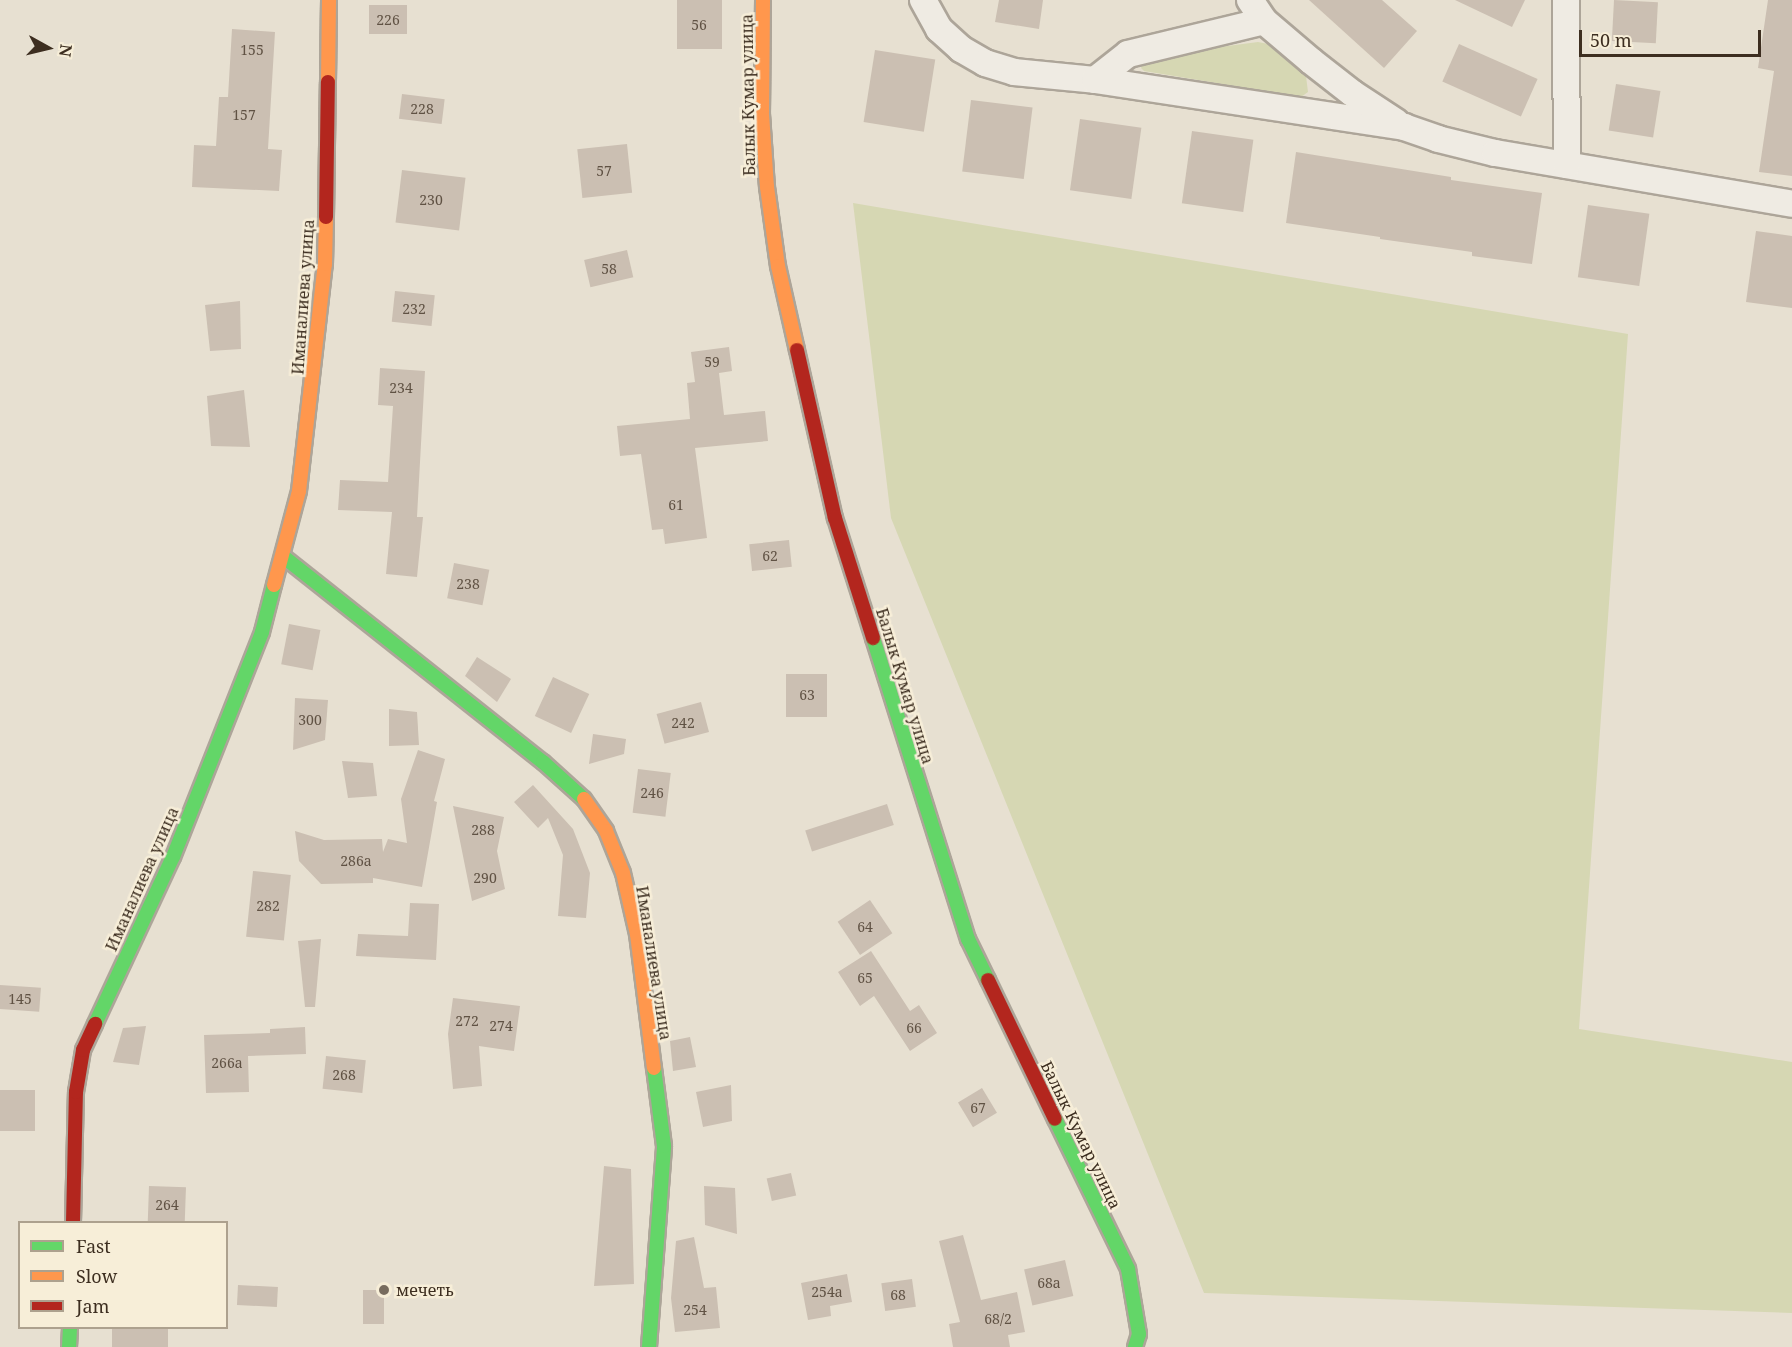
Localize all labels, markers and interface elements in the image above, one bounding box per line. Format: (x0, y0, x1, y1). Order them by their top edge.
house number: 226 (376, 12, 400, 28)
street label: Балык Кумар улица (737, 14, 759, 176)
house number: 56 (691, 17, 707, 33)
north arrow (18, 18, 78, 78)
scale bar (1582, 18, 1764, 56)
text: 50 m (1590, 28, 1632, 52)
house number: 155 (240, 42, 264, 58)
text: N (54, 43, 78, 58)
house number: 228 (410, 101, 434, 117)
house number: 157 (232, 107, 256, 123)
house number: 57 (596, 163, 612, 179)
house number: 230 (419, 192, 443, 208)
street label: Иманалиева улица (288, 219, 318, 375)
house number: 58 (601, 261, 617, 277)
house number: 232 (402, 301, 426, 317)
house number: 59 (704, 354, 720, 370)
house number: 234 (389, 380, 413, 396)
house number: 61 (668, 497, 684, 513)
house number: 62 (762, 548, 778, 564)
house number: 238 (456, 576, 480, 592)
street label: Балык Кумар улица (872, 606, 938, 766)
house number: 63 (799, 687, 815, 703)
house number: 300 (298, 712, 322, 728)
house number: 242 (671, 715, 695, 731)
house number: 246 (640, 785, 664, 801)
street label: Иманалиева улица (102, 804, 182, 954)
house number: 288 (471, 822, 495, 838)
house number: 286а (340, 853, 372, 869)
house number: 290 (473, 870, 497, 886)
street label: Иманалиева улица (632, 885, 676, 1041)
house number: 282 (256, 898, 280, 914)
house number: 64 (857, 919, 873, 935)
house number: 65 (857, 970, 873, 986)
house number: 145 (8, 991, 32, 1007)
house number: 272 (455, 1013, 479, 1029)
house number: 274 (489, 1018, 513, 1034)
house number: 66 (906, 1020, 922, 1036)
house number: 266а (211, 1055, 243, 1071)
street label: Балык Кумар улица (1037, 1058, 1125, 1212)
house number: 268 (332, 1067, 356, 1083)
house number: 67 (970, 1100, 986, 1116)
house number: 264 (155, 1197, 179, 1213)
legend (18, 1221, 228, 1329)
text: Fast (76, 1234, 111, 1258)
text: Slow (76, 1264, 117, 1288)
house number: 68а (1037, 1275, 1061, 1291)
place label: мечеть (396, 1280, 454, 1300)
marker: мечеть (377, 1283, 391, 1297)
house number: 254а (811, 1284, 843, 1300)
house number: 68 (890, 1287, 906, 1303)
text: Jam (76, 1294, 110, 1318)
house number: 254 (683, 1302, 707, 1318)
house number: 68/2 (984, 1311, 1012, 1327)

